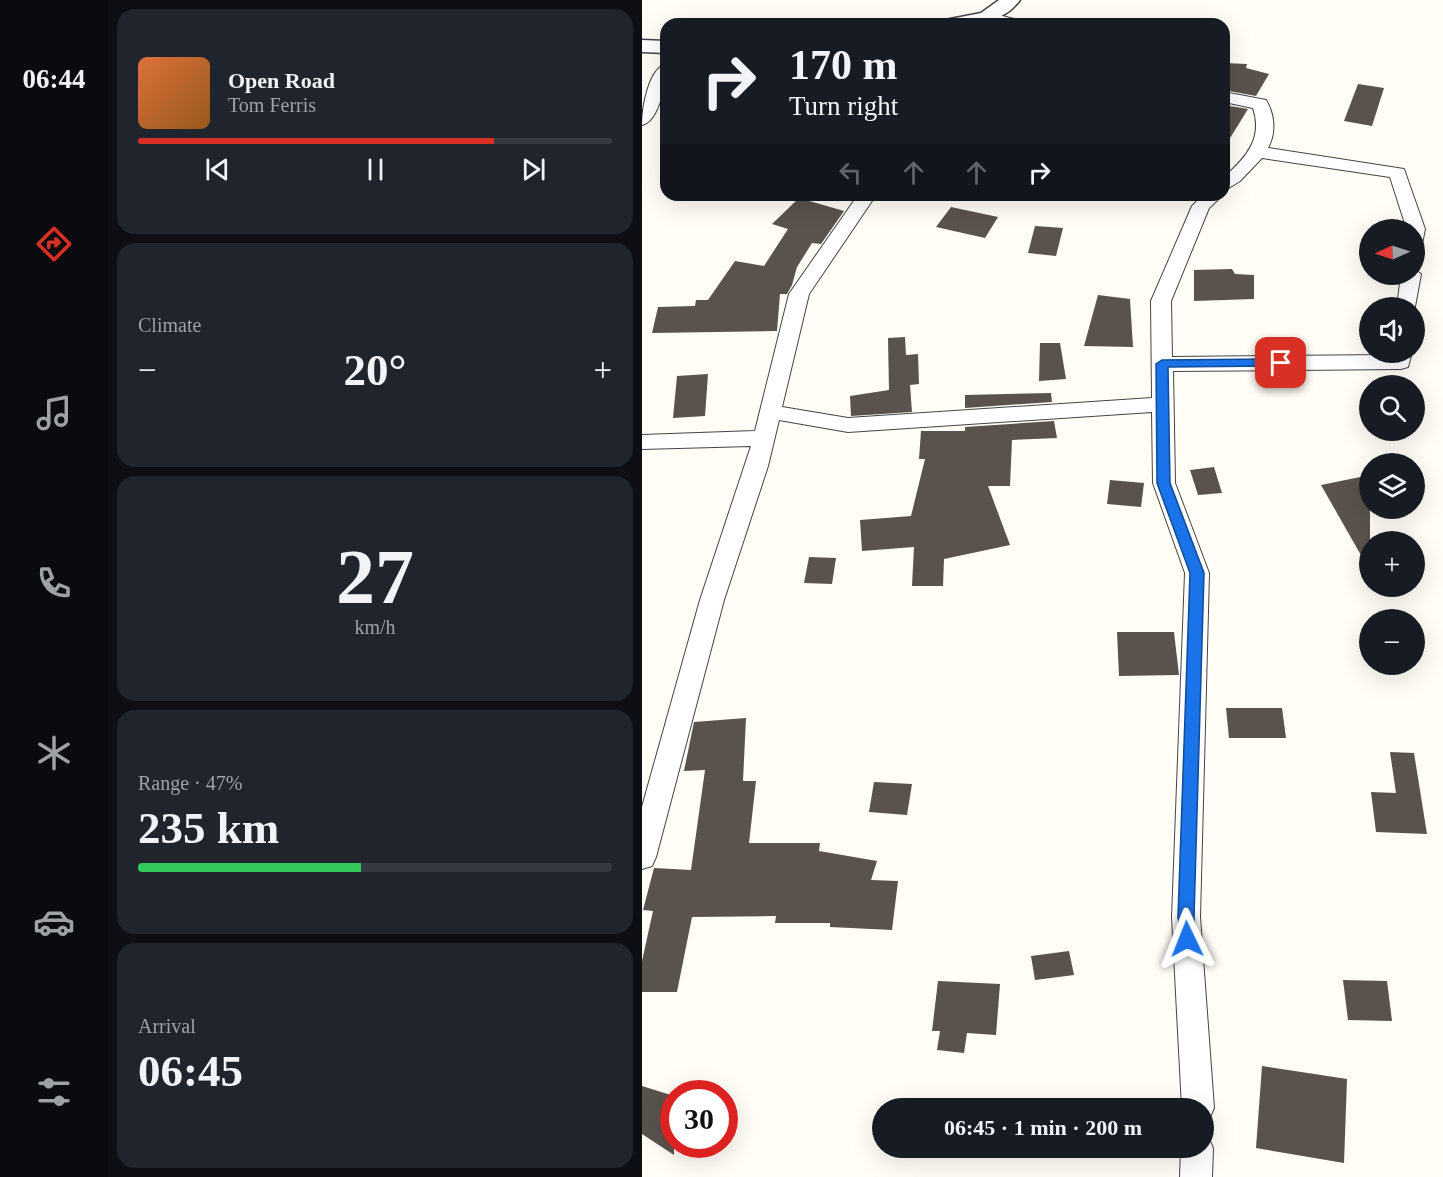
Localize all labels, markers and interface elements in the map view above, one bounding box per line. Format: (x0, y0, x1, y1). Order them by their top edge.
icon: right (690, 42, 768, 120)
text: 170 m (789, 42, 898, 88)
text: 06:44 (23, 64, 86, 94)
text: Open Road (228, 68, 335, 93)
text: Turn right (789, 91, 898, 121)
text: Tom Ferris (228, 94, 316, 116)
icon: previous (201, 153, 234, 186)
icon: pause (359, 153, 392, 186)
icon: next (517, 153, 550, 186)
icon: left (834, 156, 867, 189)
icon: ahead (897, 156, 930, 189)
icon: ahead (960, 156, 993, 189)
icon: right (1023, 156, 1056, 189)
north arrow (1359, 219, 1425, 285)
map controls (1359, 219, 1425, 675)
icon: directions (33, 223, 75, 265)
button: sound (1359, 297, 1425, 363)
text: Climate (138, 314, 201, 336)
pin (1255, 337, 1306, 388)
text: 20° (344, 345, 407, 395)
icon: arrive (1264, 346, 1297, 379)
text: − (138, 352, 157, 388)
text: + (593, 352, 612, 388)
button: search (1359, 375, 1425, 441)
icon: music (33, 392, 75, 434)
button: layers (1359, 453, 1425, 519)
button: + (1359, 531, 1425, 597)
text: 27 (336, 533, 414, 620)
icon: phone (33, 562, 75, 604)
button: − (1359, 609, 1425, 675)
text: km/h (354, 616, 396, 638)
icon: climate (33, 732, 75, 774)
text: Range · 47% (138, 772, 242, 794)
text: 235 km (138, 803, 279, 853)
icon: car (33, 901, 75, 943)
position arrow (1155, 907, 1219, 971)
text: Arrival (138, 1015, 196, 1037)
text: 06:45 (138, 1046, 243, 1096)
icon: filters (33, 1071, 75, 1113)
speed limit sign: 30 (660, 1080, 738, 1158)
text: 06:45 · 1 min · 200 m (944, 1115, 1142, 1140)

